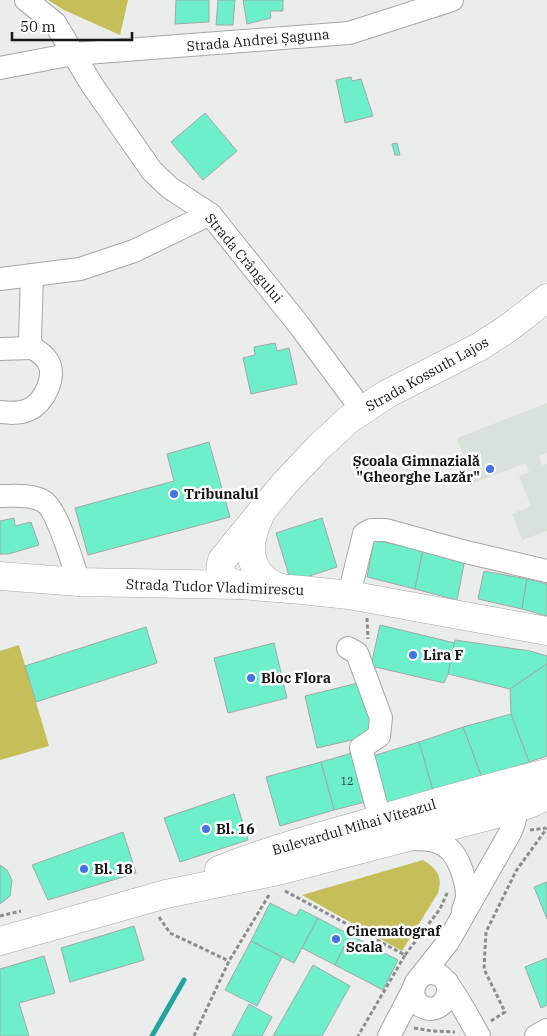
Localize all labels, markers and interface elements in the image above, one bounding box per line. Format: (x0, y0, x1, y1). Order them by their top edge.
scale bar (12, 10, 132, 42)
text: 50 m (20, 17, 56, 36)
street label: Strada Andrei Șaguna (186, 25, 331, 55)
street label: Strada Crângului (201, 209, 287, 307)
street label: Strada Kossuth Lajos (362, 333, 492, 415)
place label: Școala Gimnazială "Gheorghe Lazăr" (353, 452, 480, 486)
marker: Școala Gimnazială "Gheorghe Lazăr" (484, 463, 496, 475)
place label: Tribunalul (184, 485, 259, 503)
marker: Tribunalul (168, 488, 180, 500)
street label: Strada Tudor Vladimirescu (126, 575, 305, 599)
place label: Lira F (423, 646, 464, 664)
marker: Lira F (407, 649, 419, 661)
place label: Bloc Flora (261, 669, 331, 687)
marker: Bloc Flora (245, 672, 257, 684)
house number: 12 (340, 774, 354, 788)
street label: Bulevardul Mihai Viteazul (270, 795, 438, 859)
place label: Bl. 16 (216, 820, 255, 838)
marker: Bl. 16 (200, 823, 212, 835)
place label: Bl. 18 (94, 860, 133, 878)
marker: Bl. 18 (78, 863, 90, 875)
place label: Cinematograf Scala (346, 922, 442, 956)
marker: Cinematograf Scala (330, 933, 342, 945)

